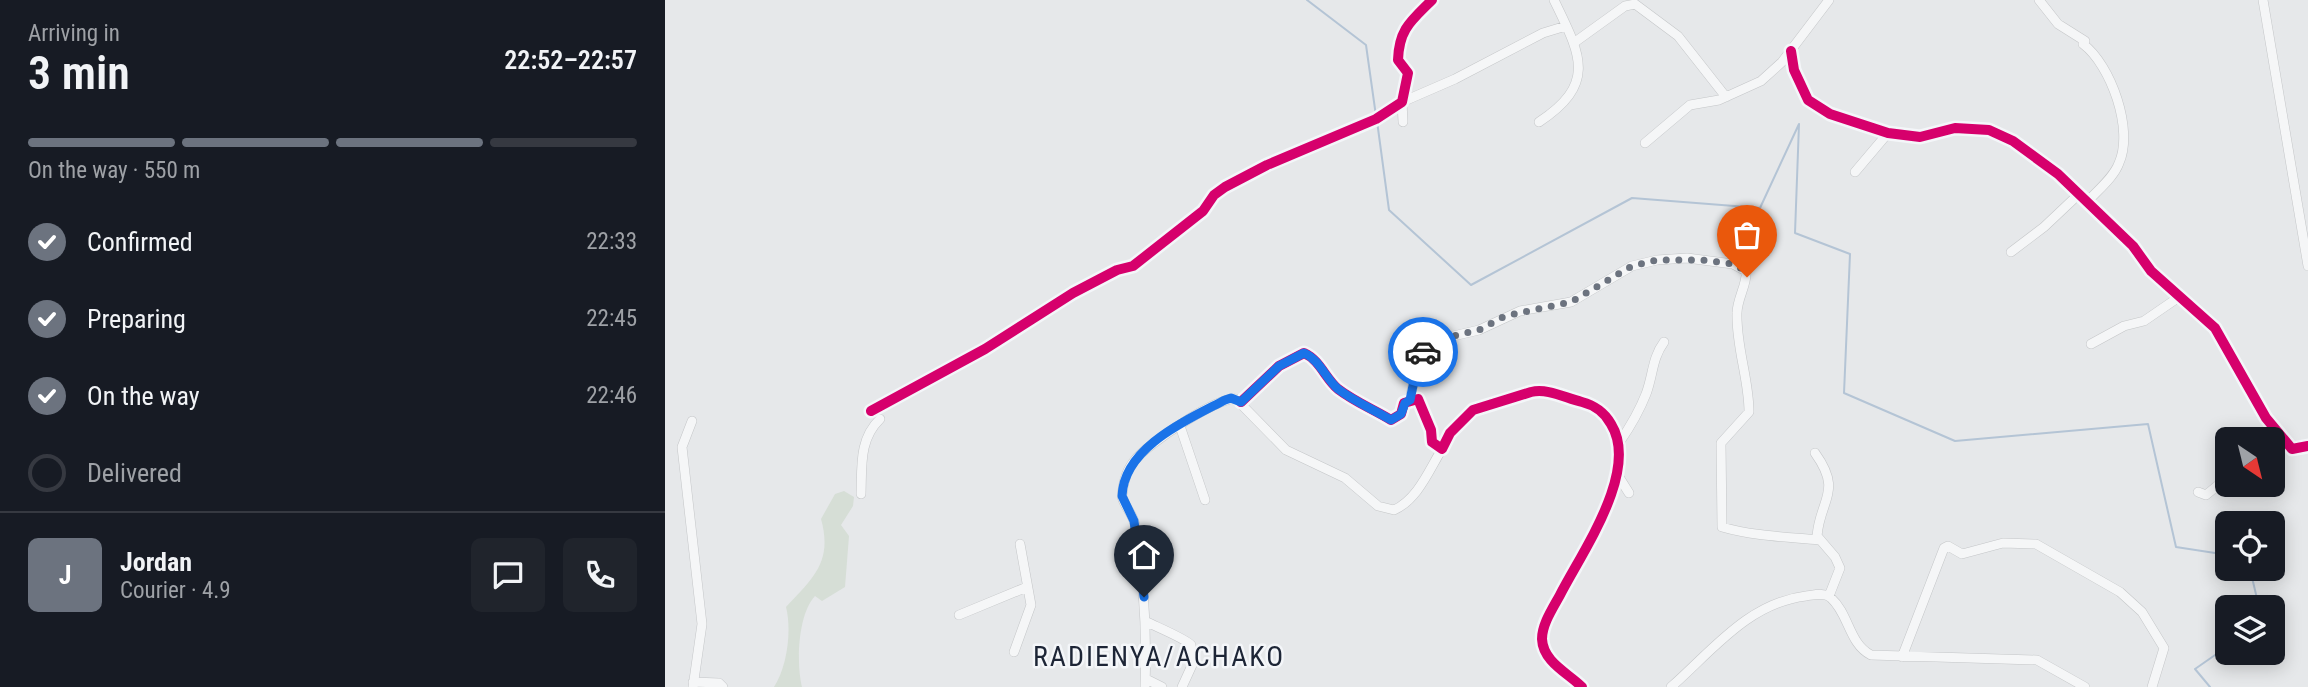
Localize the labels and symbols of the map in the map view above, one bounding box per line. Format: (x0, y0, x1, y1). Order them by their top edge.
pin (1717, 205, 1777, 277)
courier (1388, 317, 1458, 387)
north arrow (2215, 427, 2285, 497)
pin (1114, 525, 1174, 597)
district label: RADIENYA/ACHAKO (1033, 640, 1285, 673)

